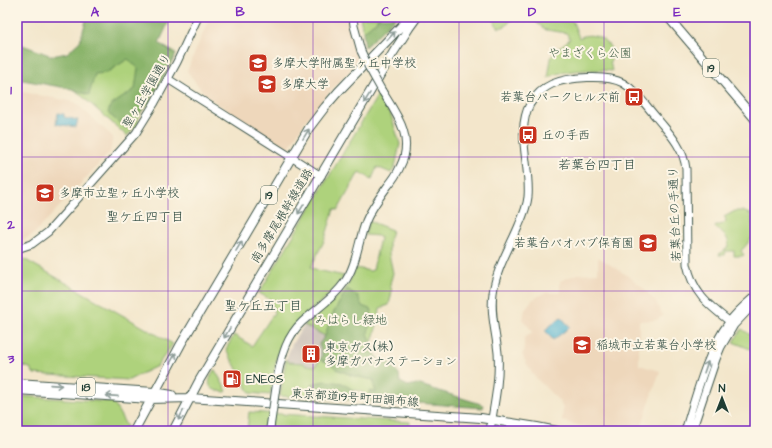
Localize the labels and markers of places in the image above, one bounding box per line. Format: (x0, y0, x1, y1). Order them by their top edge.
school or university icon: 多摩大学附属聖ヶ丘中学校 (247, 52, 269, 74)
place label: 多摩大学附属聖ヶ丘中学校 (272, 55, 416, 72)
school or university icon: 多摩大学 (256, 73, 278, 95)
place label: 多摩大学 (281, 76, 329, 93)
bus stop icon: 若葉台パークヒルズ前 (623, 86, 645, 108)
place label: 若葉台パークヒルズ前 (500, 89, 620, 106)
bus stop icon: 丘の手西 (517, 124, 539, 146)
place label: 丘の手西 (542, 127, 590, 144)
school or university icon: 多摩市立聖ヶ丘小学校 (34, 182, 56, 204)
place label: 多摩市立聖ヶ丘小学校 (59, 185, 179, 202)
school or university icon: 若葉台バオバブ保育園 (637, 232, 659, 254)
place label: 若葉台バオバブ保育園 (514, 235, 634, 252)
school or university icon: 稲城市立若葉台小学校 (571, 334, 593, 356)
place label: 稲城市立若葉台小学校 (596, 337, 716, 354)
place label: 東京ガス(株) 多摩ガバナステーション (325, 339, 457, 370)
building icon: 東京ガス(株) 多摩ガバナステーション (300, 343, 322, 365)
fuel station icon: ENEOS (221, 368, 243, 390)
place label: ENEOS (246, 371, 284, 388)

